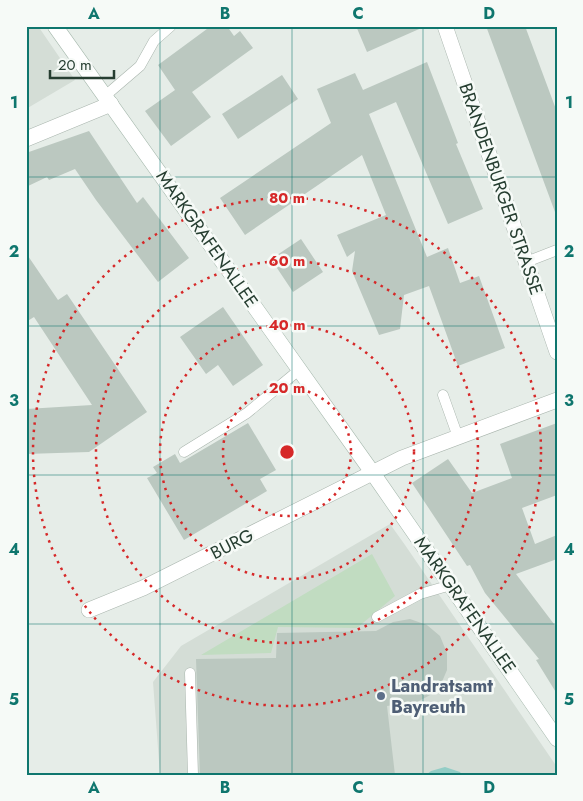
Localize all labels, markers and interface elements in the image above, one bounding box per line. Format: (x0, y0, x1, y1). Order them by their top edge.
text: A (87, 2, 100, 25)
text: B (220, 2, 230, 25)
text: C (352, 2, 364, 25)
text: D (483, 2, 495, 25)
scale bar (50, 48, 114, 80)
text: 20 m (58, 54, 92, 76)
street label: BRANDENBURGER STRASSE (452, 80, 550, 298)
text: 1 (10, 91, 18, 114)
text: 1 (565, 91, 573, 114)
street label: MARKGRAFENALLEE (150, 165, 264, 313)
text: 80 m (269, 187, 305, 209)
text: 2 (9, 240, 19, 263)
text: 2 (564, 240, 574, 263)
text: 60 m (269, 250, 305, 272)
text: 40 m (268, 314, 306, 336)
text: 20 m (269, 377, 305, 399)
text: 3 (9, 389, 19, 412)
text: 3 (564, 389, 574, 412)
centre of rings (278, 443, 296, 461)
street label: BURG (206, 522, 258, 566)
street label: MARKGRAFENALLEE (408, 531, 522, 679)
text: 4 (8, 538, 20, 561)
text: 4 (563, 538, 575, 561)
place label: Landratsamt Bayreuth (391, 673, 493, 720)
text: 5 (9, 688, 19, 711)
text: 5 (564, 688, 574, 711)
marker: Landratsamt Bayreuth (375, 690, 387, 702)
text: A (87, 776, 100, 799)
text: B (220, 776, 230, 799)
text: C (352, 776, 364, 799)
text: D (483, 776, 495, 799)

